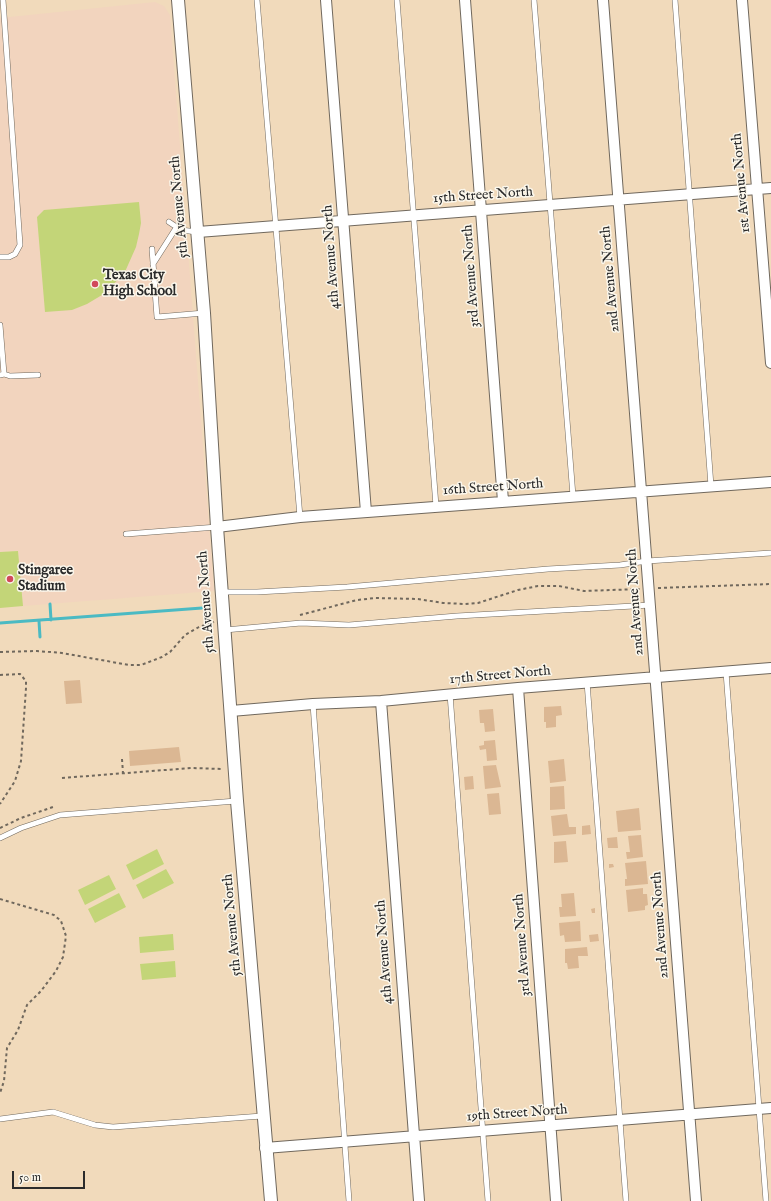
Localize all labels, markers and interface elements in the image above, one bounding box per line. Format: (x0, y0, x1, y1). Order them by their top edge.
street label: 1st Avenue North (729, 132, 755, 234)
street label: 5th Avenue North (167, 155, 193, 259)
street label: 15th Street North (433, 184, 533, 208)
street label: 4th Avenue North (320, 204, 344, 310)
street label: 3rd Avenue North (460, 224, 484, 328)
street label: 2nd Avenue North (598, 225, 624, 333)
place label: Texas City High School (103, 268, 176, 300)
marker: Texas City High School (90, 279, 100, 289)
street label: 16th Street North (442, 476, 544, 500)
street label: 2nd Avenue North (624, 548, 648, 656)
street label: 5th Avenue North (195, 550, 219, 654)
place label: Stingaree Stadium (18, 563, 73, 596)
marker: Stingaree Stadium (5, 574, 15, 584)
street label: 17th Street North (449, 663, 551, 689)
street label: 2nd Avenue North (649, 871, 673, 979)
street label: 5th Avenue North (220, 873, 246, 977)
street label: 3rd Avenue North (511, 893, 535, 997)
street label: 4th Avenue North (373, 899, 397, 1005)
street label: 19th Street North (466, 1102, 568, 1126)
scale bar (14, 1163, 87, 1189)
text: 50 m (19, 1170, 41, 1185)

